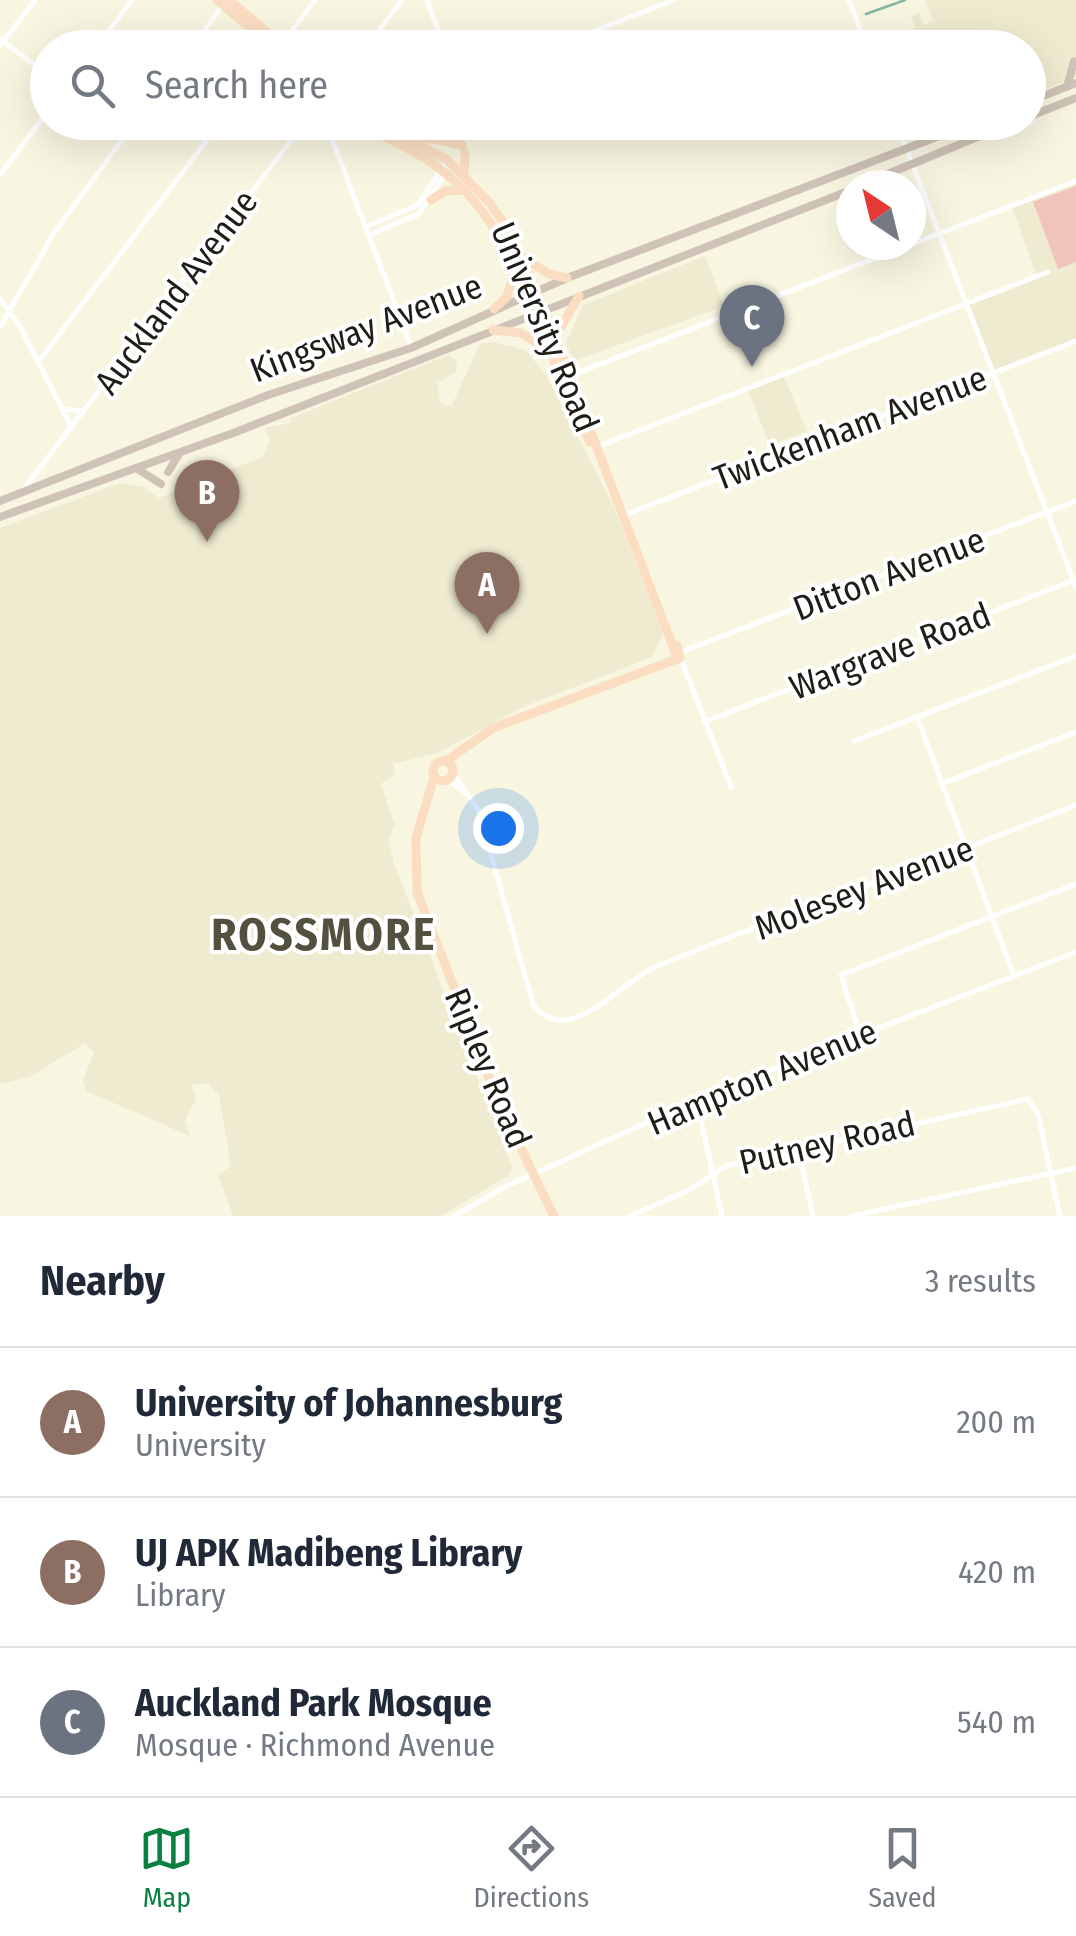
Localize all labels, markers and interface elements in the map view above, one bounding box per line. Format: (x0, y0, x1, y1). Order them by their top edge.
search box (30, 30, 1046, 140)
icon: search (65, 58, 120, 113)
text: Search here (145, 62, 328, 108)
north arrow (836, 170, 926, 260)
street label: Auckland Avenue (86, 182, 266, 402)
street label: University Road (482, 216, 608, 438)
street label: Kingsway Avenue (244, 265, 488, 391)
pin: C (720, 284, 784, 367)
street label: Twickenham Avenue (707, 357, 993, 499)
pin: B (174, 460, 240, 542)
street label: Ditton Avenue (787, 518, 991, 630)
pin: A (454, 552, 520, 634)
street label: Wargrave Road (784, 593, 996, 709)
your location (473, 803, 524, 854)
street label: Molesey Avenue (749, 827, 979, 949)
district label: ROSSMORE (211, 908, 437, 962)
street label: Ripley Road (436, 982, 540, 1154)
street label: Hampton Avenue (641, 1010, 883, 1144)
street label: Putney Road (735, 1102, 919, 1184)
text: Nearby (40, 1256, 165, 1306)
text: 3 results (925, 1262, 1036, 1300)
text: University of Johannesburg (135, 1380, 562, 1426)
text: A (64, 1403, 81, 1441)
text: 200 m (956, 1403, 1036, 1441)
text: University (135, 1426, 266, 1464)
text: UJ APK Madibeng Library (135, 1530, 522, 1576)
text: B (64, 1553, 81, 1591)
text: 420 m (958, 1553, 1036, 1591)
text: Library (135, 1576, 226, 1614)
text: Auckland Park Mosque (135, 1680, 492, 1726)
text: C (64, 1703, 81, 1741)
text: 540 m (957, 1703, 1036, 1741)
text: Mosque · Richmond Avenue (135, 1726, 495, 1764)
tab: Map (139, 1821, 194, 1914)
tab: Directions (473, 1821, 589, 1914)
tab: Saved (868, 1821, 937, 1914)

